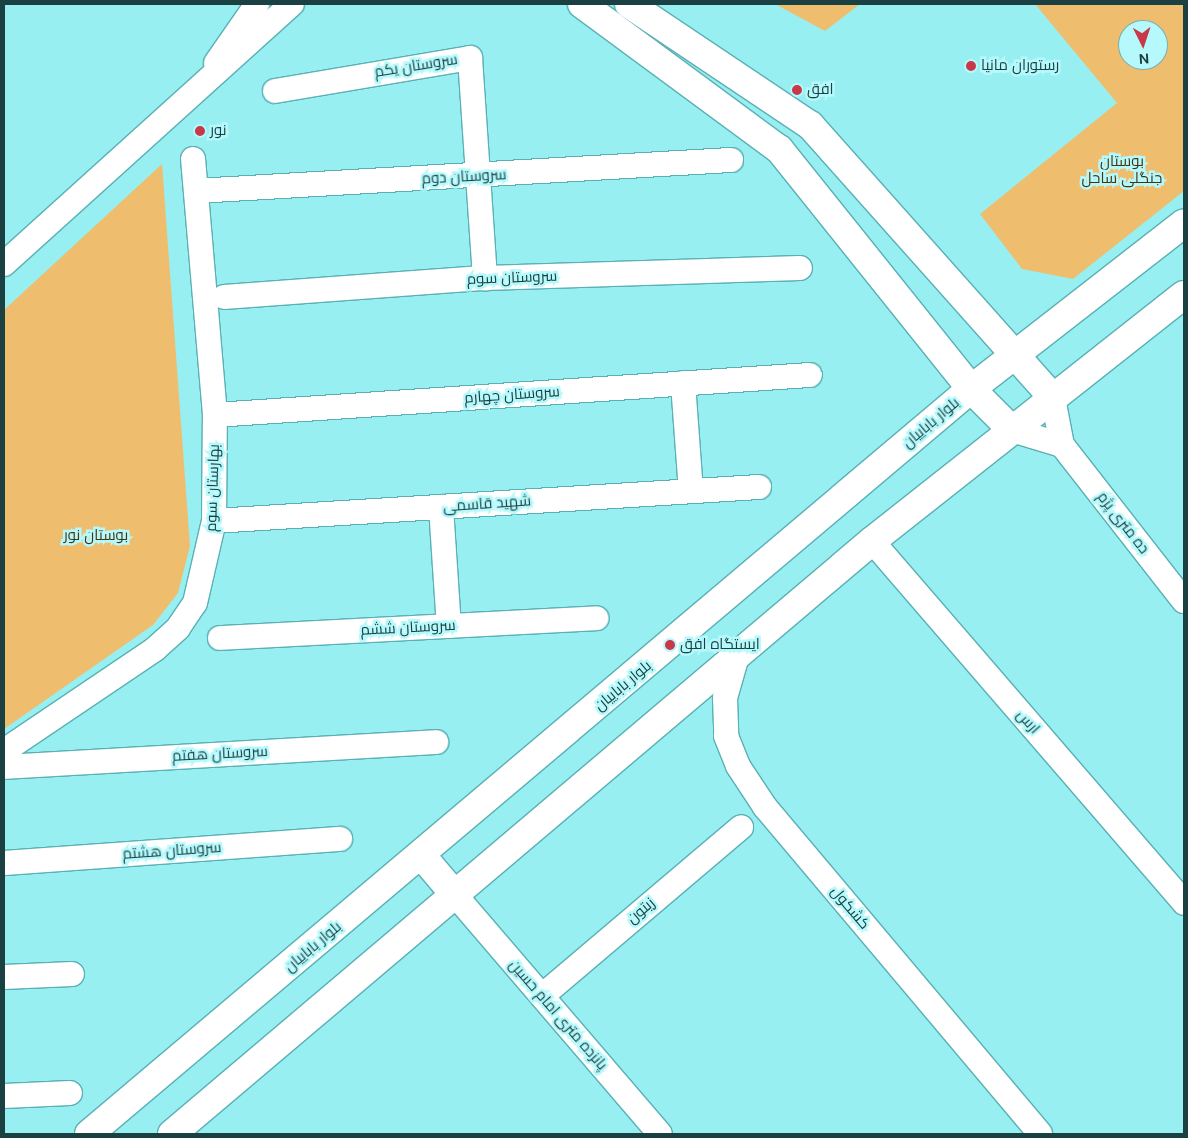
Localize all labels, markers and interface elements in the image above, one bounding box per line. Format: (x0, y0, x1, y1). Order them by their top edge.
north arrow (1118, 20, 1168, 70)
text: N (1138, 50, 1150, 68)
street label: سروستان یکم (373, 51, 459, 81)
place label: رستوران مانیا (981, 57, 1059, 75)
marker: رستوران مانیا (965, 60, 977, 72)
place label: افق (807, 81, 834, 99)
marker: افق (791, 84, 803, 96)
place label: نور (210, 122, 227, 140)
marker: نور (194, 125, 206, 137)
park label: بوستان جنگلی ساحل (1082, 152, 1162, 187)
street label: سروستان دوم (421, 166, 507, 188)
street label: سروستان سوم (466, 267, 558, 289)
street label: سروستان چهارم (463, 383, 561, 407)
street label: بلوار باباییان (899, 394, 963, 452)
street label: بهارستان سوم (202, 444, 224, 532)
street label: ده متری پژم (1093, 488, 1153, 558)
street label: شهید قاسمی (442, 492, 532, 516)
park label: بوستان نور (64, 527, 128, 545)
street label: سروستان ششم (360, 617, 456, 639)
place label: ایستگاه افق (680, 636, 760, 654)
marker: ایستگاه افق (664, 639, 676, 651)
street label: بلوار باباییان (591, 657, 655, 715)
street label: ارس (1013, 706, 1043, 738)
street label: سروستان هفتم (172, 743, 268, 765)
street label: سروستان هشتم (122, 839, 222, 863)
street label: کشکول (827, 883, 873, 933)
street label: زیتون (623, 894, 659, 928)
street label: بلوار باباییان (281, 918, 345, 976)
street label: پانزده متری امام حسین (505, 956, 611, 1074)

